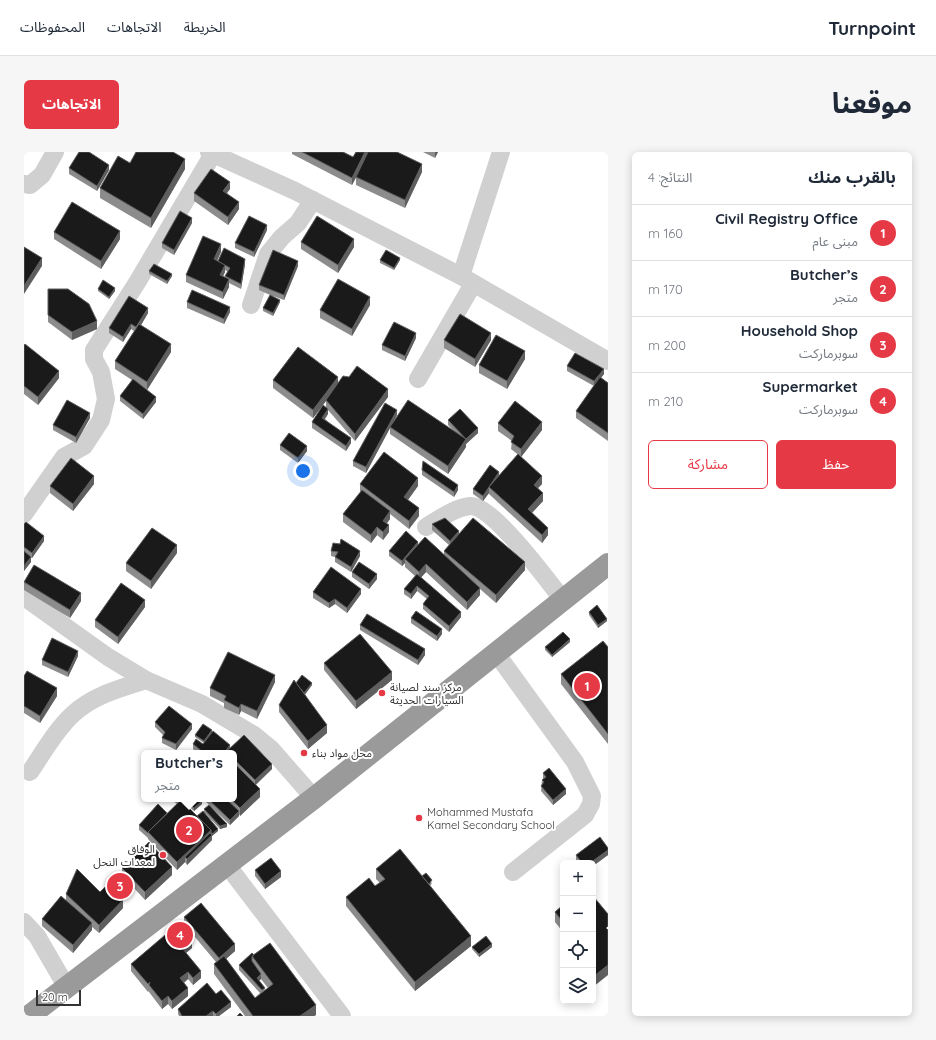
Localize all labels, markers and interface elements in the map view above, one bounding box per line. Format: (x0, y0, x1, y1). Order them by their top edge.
text: Turnpoint (828, 16, 916, 40)
text: المحفوظات (20, 18, 85, 36)
text: الاتجاهات (107, 18, 162, 36)
text: الخريطة (184, 18, 226, 36)
button: الاتجاهات (24, 80, 119, 129)
text: موقعنا (832, 85, 912, 120)
text: بالقرب منك (808, 166, 896, 187)
text: النتائج: 4 (648, 169, 692, 185)
text: Civil Registry Office (715, 209, 858, 228)
text: 160 m (648, 225, 683, 241)
text: 1 (880, 225, 886, 241)
text: مبنى عام (813, 233, 858, 249)
text: Butcher’s (790, 265, 858, 284)
text: 170 m (648, 281, 683, 297)
text: 2 (879, 281, 887, 297)
text: متجر (833, 289, 858, 305)
text: Household Shop (741, 321, 858, 340)
text: 200 m (648, 337, 686, 353)
text: 3 (880, 337, 887, 353)
text: سوبرماركت (799, 345, 858, 361)
text: Supermarket (763, 377, 858, 396)
text: 210 m (648, 393, 683, 409)
text: 4 (879, 393, 887, 409)
text: سوبرماركت (799, 401, 858, 417)
button: مشاركة (648, 440, 768, 489)
button: حفظ (776, 440, 896, 489)
your location (293, 461, 313, 481)
pin: 1 (574, 671, 600, 701)
place label: مركز سند لصيانة السيارات الحديثة (390, 680, 464, 707)
marker: مركز سند لصيانة السيارات الحديثة (377, 688, 387, 698)
place label: محل مواد بناء (312, 746, 372, 760)
marker: محل مواد بناء (299, 748, 309, 758)
popup (141, 750, 237, 802)
text: Butcher’s (155, 753, 223, 772)
text: متجر (155, 777, 180, 793)
place label: Mohammed Mustafa Kamel Secondary School (427, 805, 555, 832)
marker: Mohammed Mustafa Kamel Secondary School (414, 813, 424, 823)
pin: 2 (176, 815, 202, 845)
place label: الوفاق لمعدات النحل (93, 842, 155, 869)
marker: الوفاق لمعدات النحل (158, 850, 168, 860)
map controls (560, 860, 596, 1004)
button: + (560, 860, 596, 896)
pin: 3 (107, 871, 133, 901)
button: − (560, 896, 596, 932)
pin: 4 (167, 920, 193, 950)
button: locate (560, 932, 596, 968)
button: layers (560, 968, 596, 1004)
scale bar (36, 988, 81, 1007)
text: 20 m (42, 990, 68, 1004)

